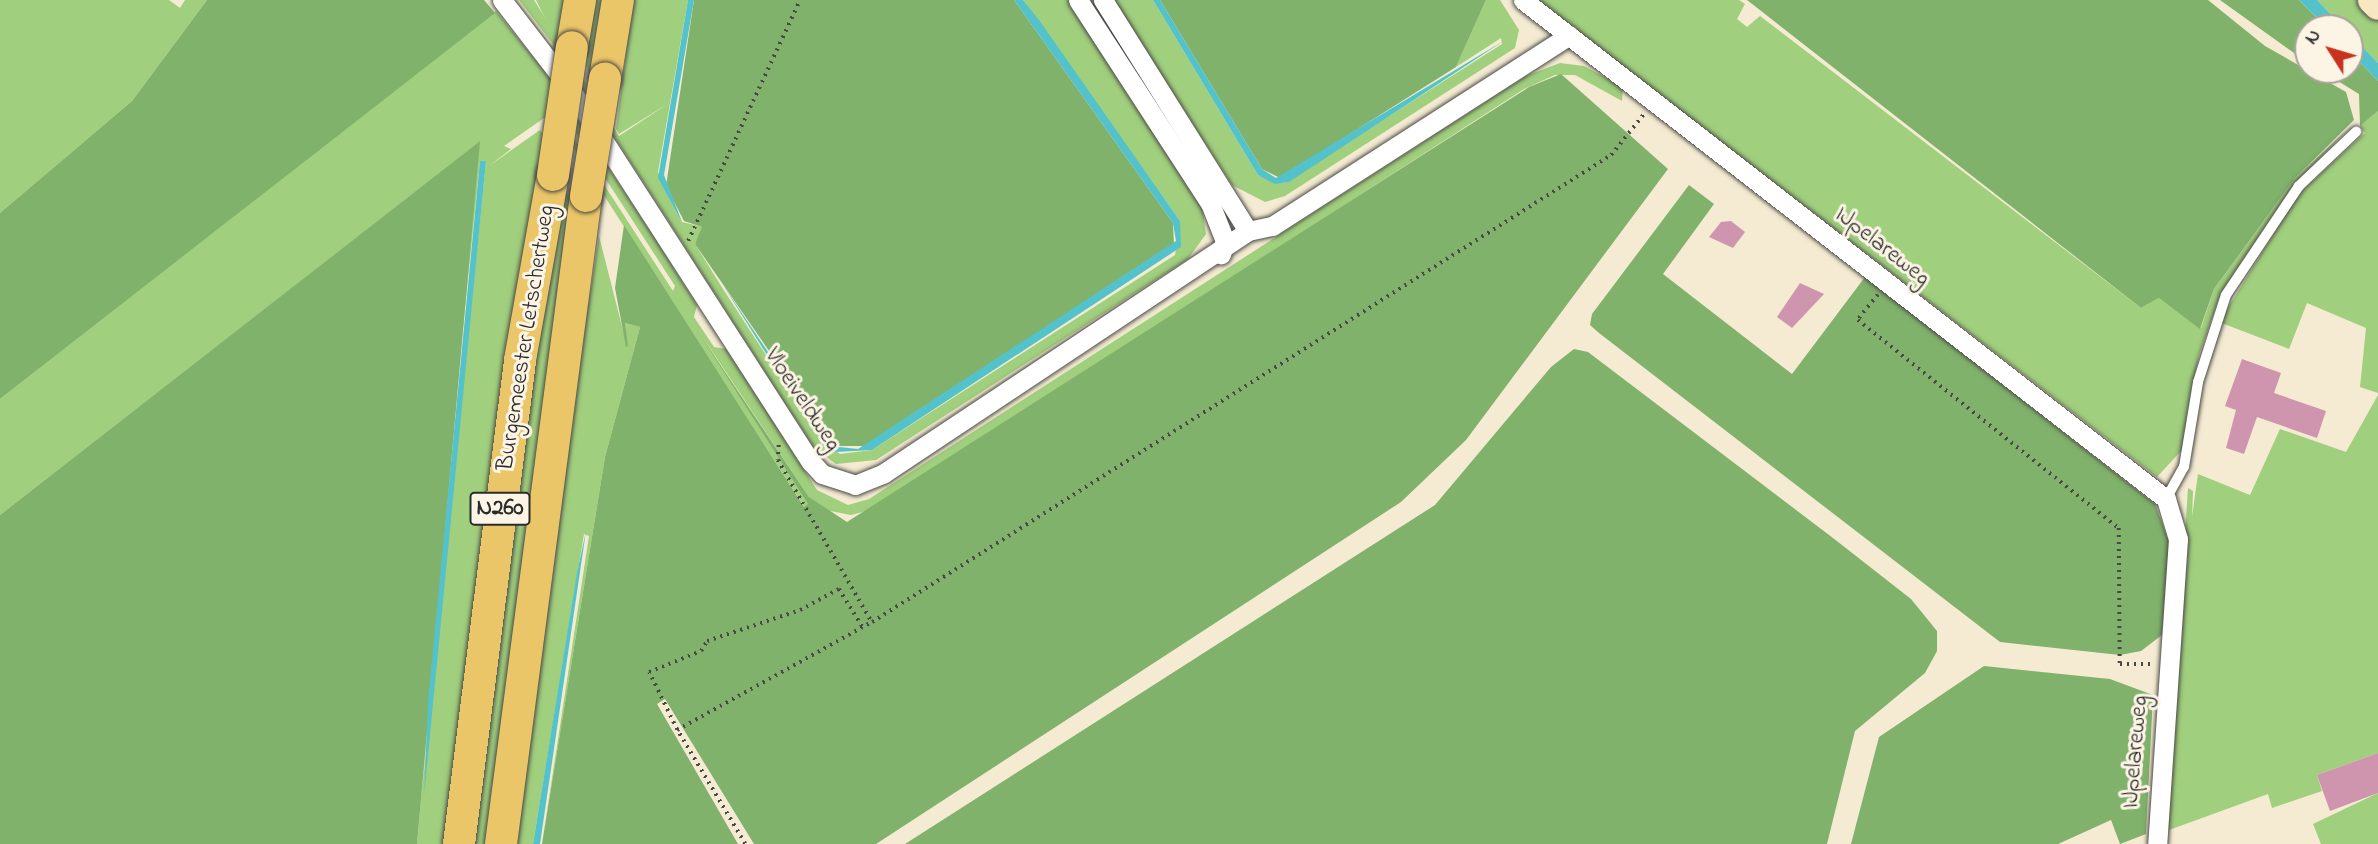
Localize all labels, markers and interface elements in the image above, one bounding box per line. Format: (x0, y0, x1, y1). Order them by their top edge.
north arrow (2294, 14, 2364, 84)
text: N (2299, 24, 2328, 51)
street label: IJpelareweg (1828, 201, 1936, 293)
street label: Burgemeester Letschertweg (492, 203, 562, 473)
street label: Vloeiveldweg (757, 343, 847, 457)
road number: N260 (468, 489, 532, 528)
street label: IJpelareweg (2117, 694, 2155, 810)

